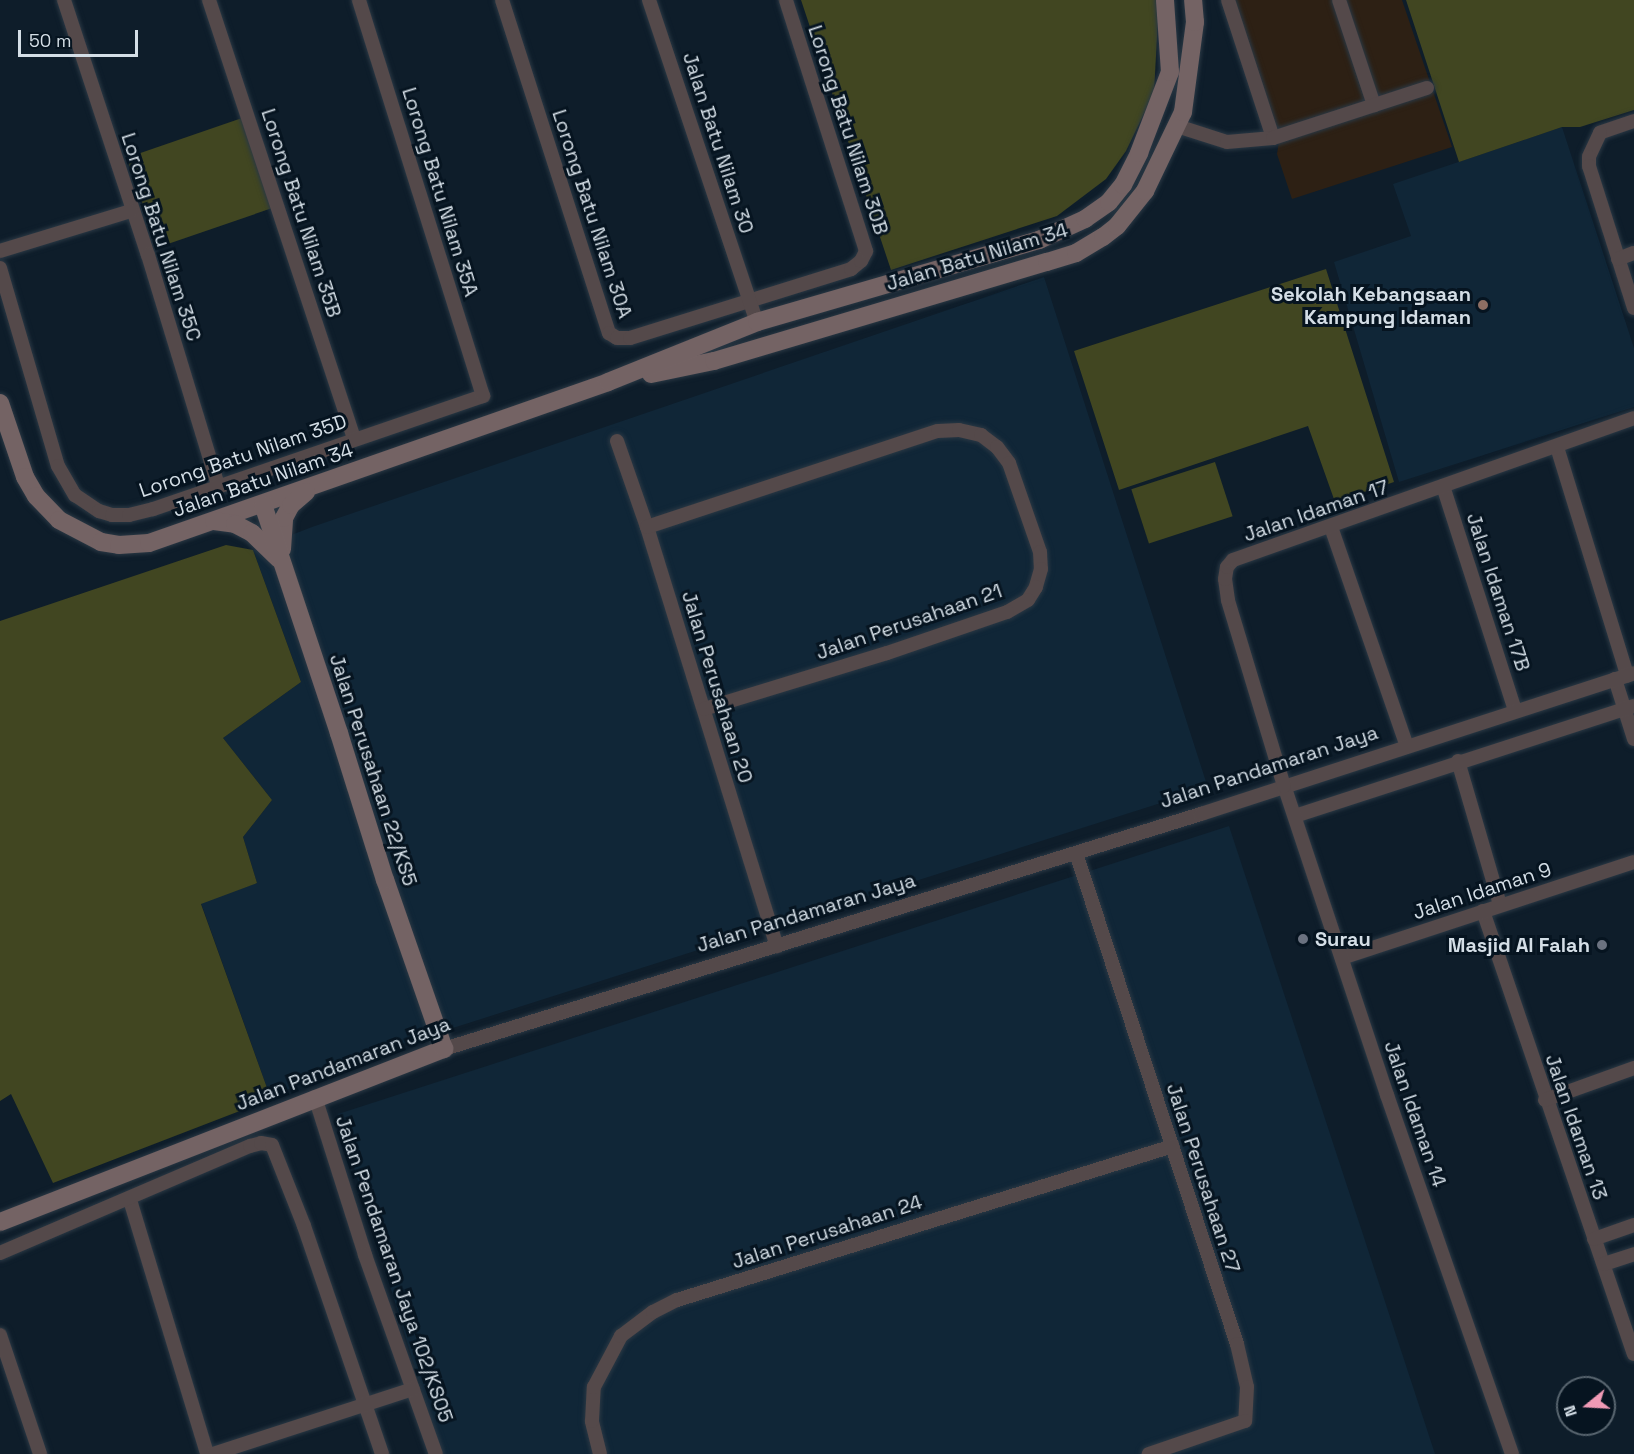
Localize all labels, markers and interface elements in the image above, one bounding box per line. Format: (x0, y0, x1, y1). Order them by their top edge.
scale bar (21, 18, 141, 56)
street label: Lorong Batu Nilam 30B (803, 22, 893, 238)
text: 50 m (29, 29, 71, 52)
street label: Jalan Batu Nilam 30 (677, 49, 759, 237)
street label: Lorong Batu Nilam 35A (397, 85, 483, 299)
street label: Lorong Batu Nilam 35B (256, 106, 346, 320)
street label: Lorong Batu Nilam 30A (547, 107, 637, 321)
street label: Lorong Batu Nilam 35C (116, 130, 206, 344)
street label: Jalan Batu Nilam 34 (883, 218, 1071, 296)
place label: Sekolah Kebangsaan Kampung Idaman (1271, 282, 1471, 329)
marker: Sekolah Kebangsaan Kampung Idaman (1476, 298, 1490, 312)
street label: Lorong Batu Nilam 35D (136, 409, 350, 503)
street label: Jalan Batu Nilam 34 (170, 438, 356, 522)
street label: Jalan Idaman 17 (1240, 475, 1392, 547)
street label: Jalan Idaman 17B (1461, 510, 1535, 674)
street label: Jalan Perusahaan 21 (813, 579, 1005, 665)
street label: Jalan Perusahaan 20 (676, 588, 758, 786)
street label: Jalan Perusahaan 22/KS5 (324, 651, 422, 889)
street label: Jalan Pandamaran Jaya (1157, 720, 1381, 814)
street label: Jalan Idaman 9 (1410, 857, 1554, 925)
street label: Jalan Pandamaran Jaya (694, 868, 918, 958)
place label: Surau (1315, 927, 1371, 951)
marker: Surau (1296, 932, 1310, 946)
place label: Masjid Al Falah (1448, 933, 1590, 957)
marker: Masjid Al Falah (1595, 938, 1609, 952)
street label: Jalan Pandamaran Jaya (232, 1012, 454, 1116)
street label: Jalan Idaman 14 (1379, 1038, 1451, 1190)
street label: Jalan Idaman 13 (1540, 1051, 1612, 1203)
street label: Jalan Perusahaan 27 (1161, 1080, 1245, 1276)
street label: Jalan Pendamaran Jaya 102/KS05 (330, 1112, 458, 1426)
street label: Jalan Perusahaan 24 (729, 1190, 925, 1274)
north arrow (1556, 1376, 1616, 1436)
text: N (1559, 1403, 1582, 1419)

